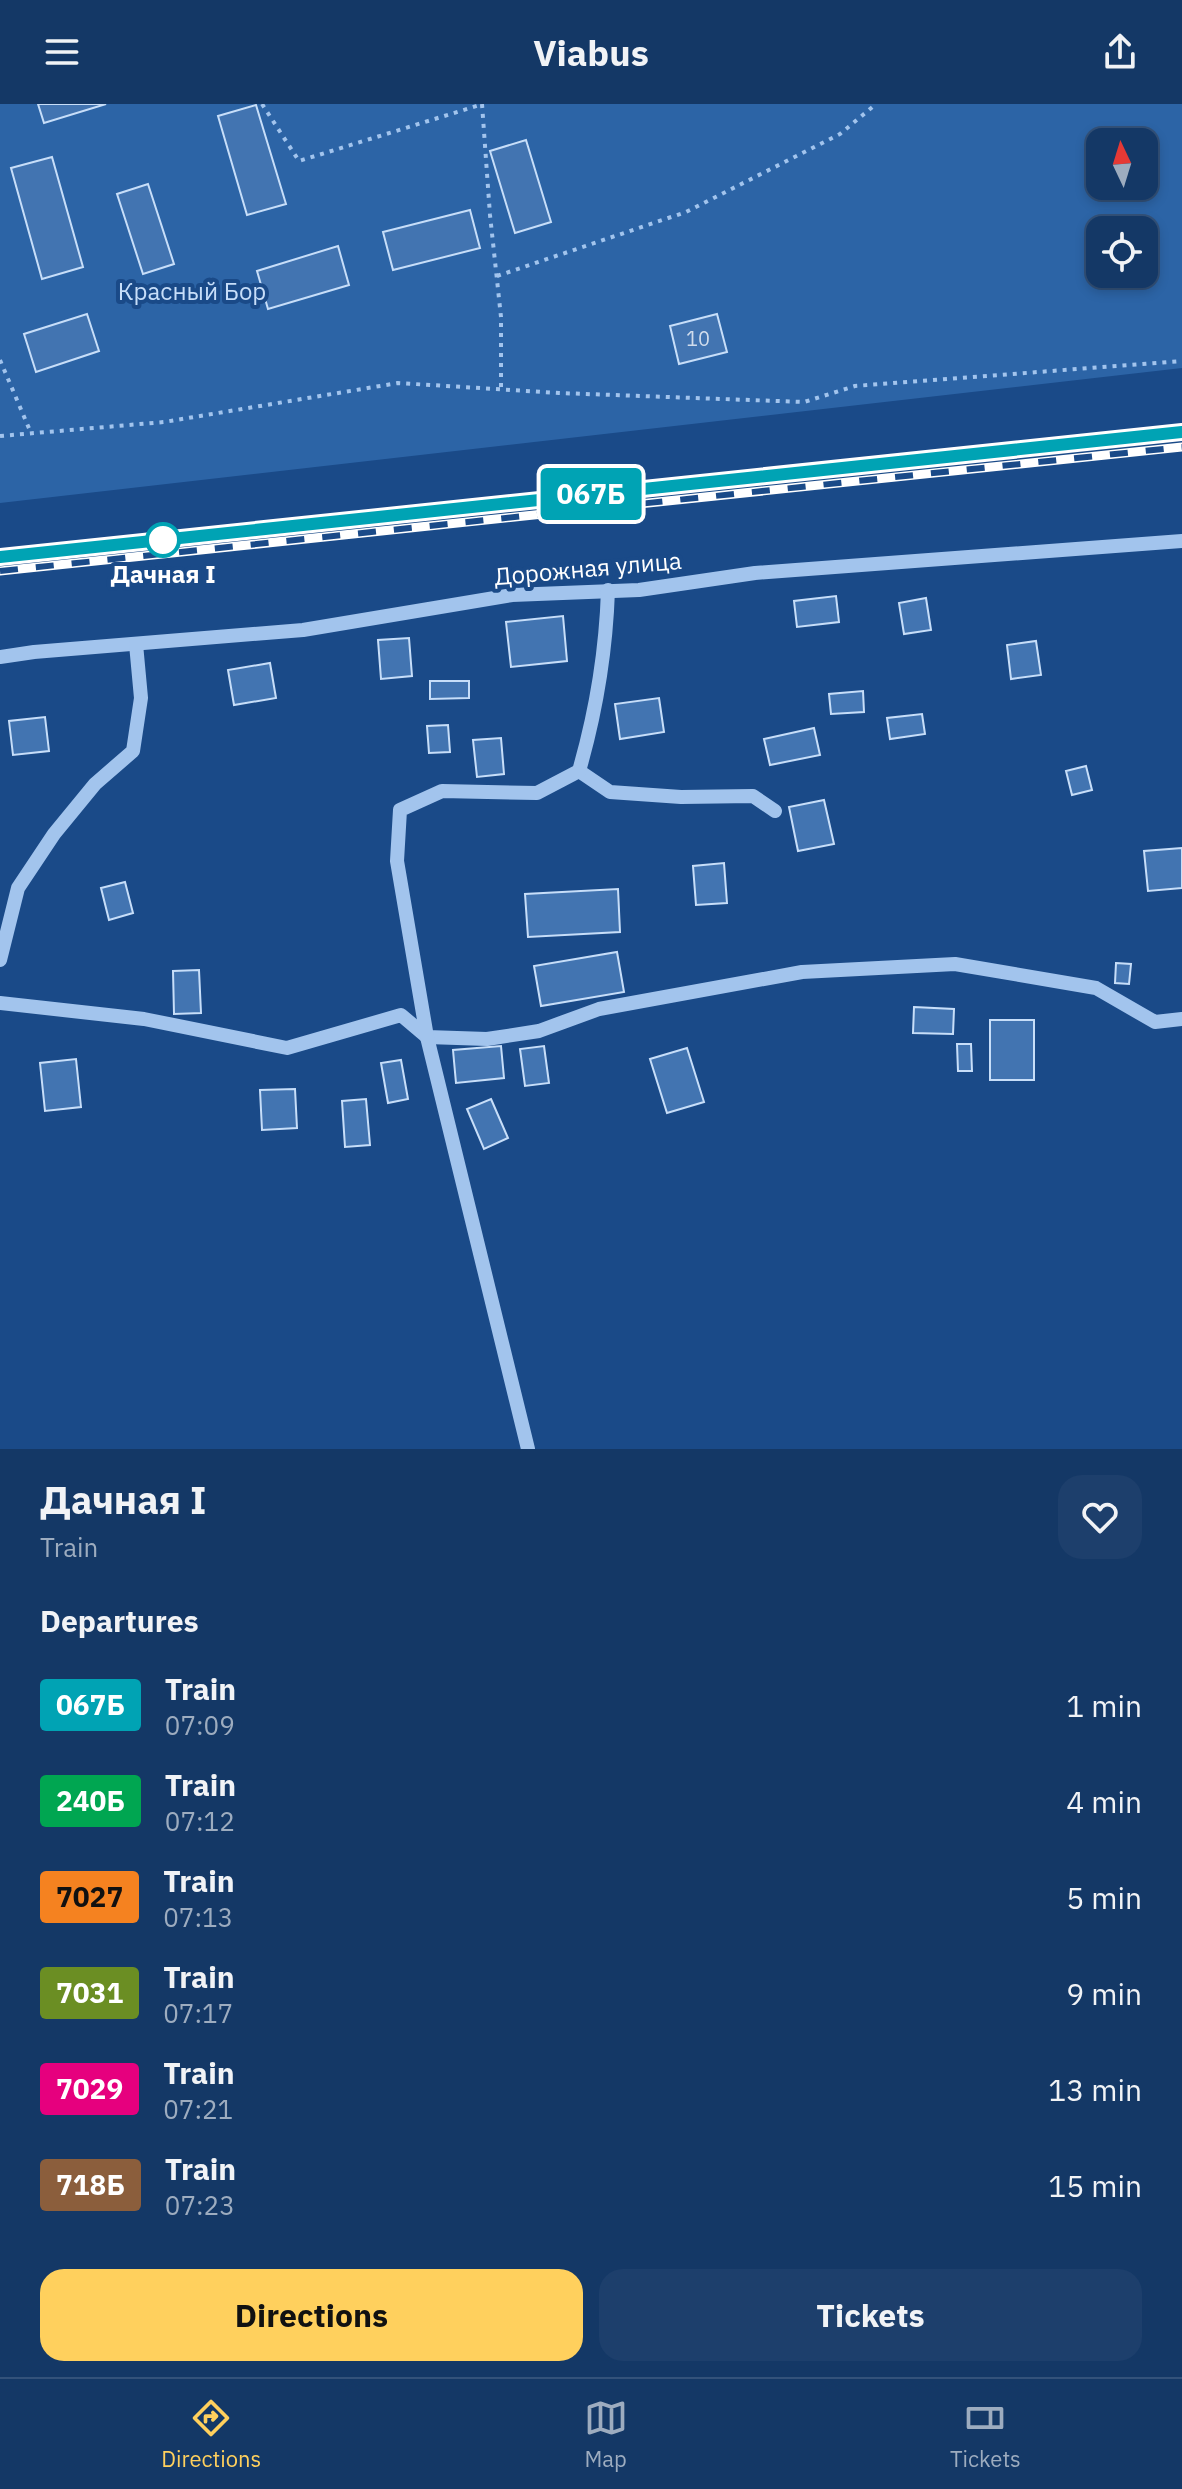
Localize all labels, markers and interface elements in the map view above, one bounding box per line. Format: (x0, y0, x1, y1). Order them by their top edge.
text: Viabus (533, 29, 649, 76)
icon: menu (40, 30, 84, 74)
icon: share (1098, 30, 1142, 74)
north arrow (1086, 128, 1158, 200)
map controls (1086, 128, 1158, 288)
button: locate (1086, 216, 1158, 288)
park label: Красный Бор (118, 275, 266, 307)
house number: 10 (686, 325, 710, 352)
line badge: 067Б (535, 468, 647, 520)
text: 067Б (557, 475, 625, 512)
marker: Дачная I (146, 523, 180, 557)
street label: Дорожная улица (493, 544, 683, 592)
place label: Дачная I (110, 558, 216, 590)
text: Дачная I (40, 1475, 206, 1524)
button: heart (1058, 1475, 1142, 1559)
text: Train (40, 1530, 98, 1564)
text: Departures (40, 1601, 199, 1640)
text: Train (165, 1669, 236, 1708)
text: 067Б (56, 1686, 125, 1723)
text: 1 min (1066, 1686, 1142, 1725)
text: 07:09 (165, 1708, 235, 1742)
text: Train (165, 1765, 236, 1804)
text: 240Б (56, 1782, 125, 1819)
text: 4 min (1066, 1782, 1142, 1821)
text: 07:12 (165, 1804, 235, 1838)
text: Train (163, 1861, 235, 1900)
text: 7027 (56, 1878, 123, 1915)
text: 5 min (1066, 1878, 1142, 1917)
text: 07:13 (163, 1900, 233, 1934)
text: Train (163, 1957, 235, 1996)
text: 7031 (56, 1974, 123, 2011)
text: 9 min (1066, 1974, 1142, 2013)
text: 07:17 (163, 1996, 233, 2030)
text: Train (163, 2053, 235, 2092)
text: 7029 (56, 2070, 123, 2107)
text: 13 min (1048, 2070, 1142, 2109)
text: 07:21 (163, 2092, 233, 2126)
text: Train (165, 2149, 236, 2188)
text: 718Б (56, 2166, 125, 2203)
text: 15 min (1048, 2166, 1142, 2205)
text: 07:23 (165, 2188, 235, 2222)
button: Directions (40, 2269, 583, 2361)
button: Tickets (599, 2269, 1142, 2361)
tab: Directions (161, 2396, 261, 2473)
tab: Map (584, 2396, 628, 2473)
tab: Tickets (950, 2396, 1021, 2473)

